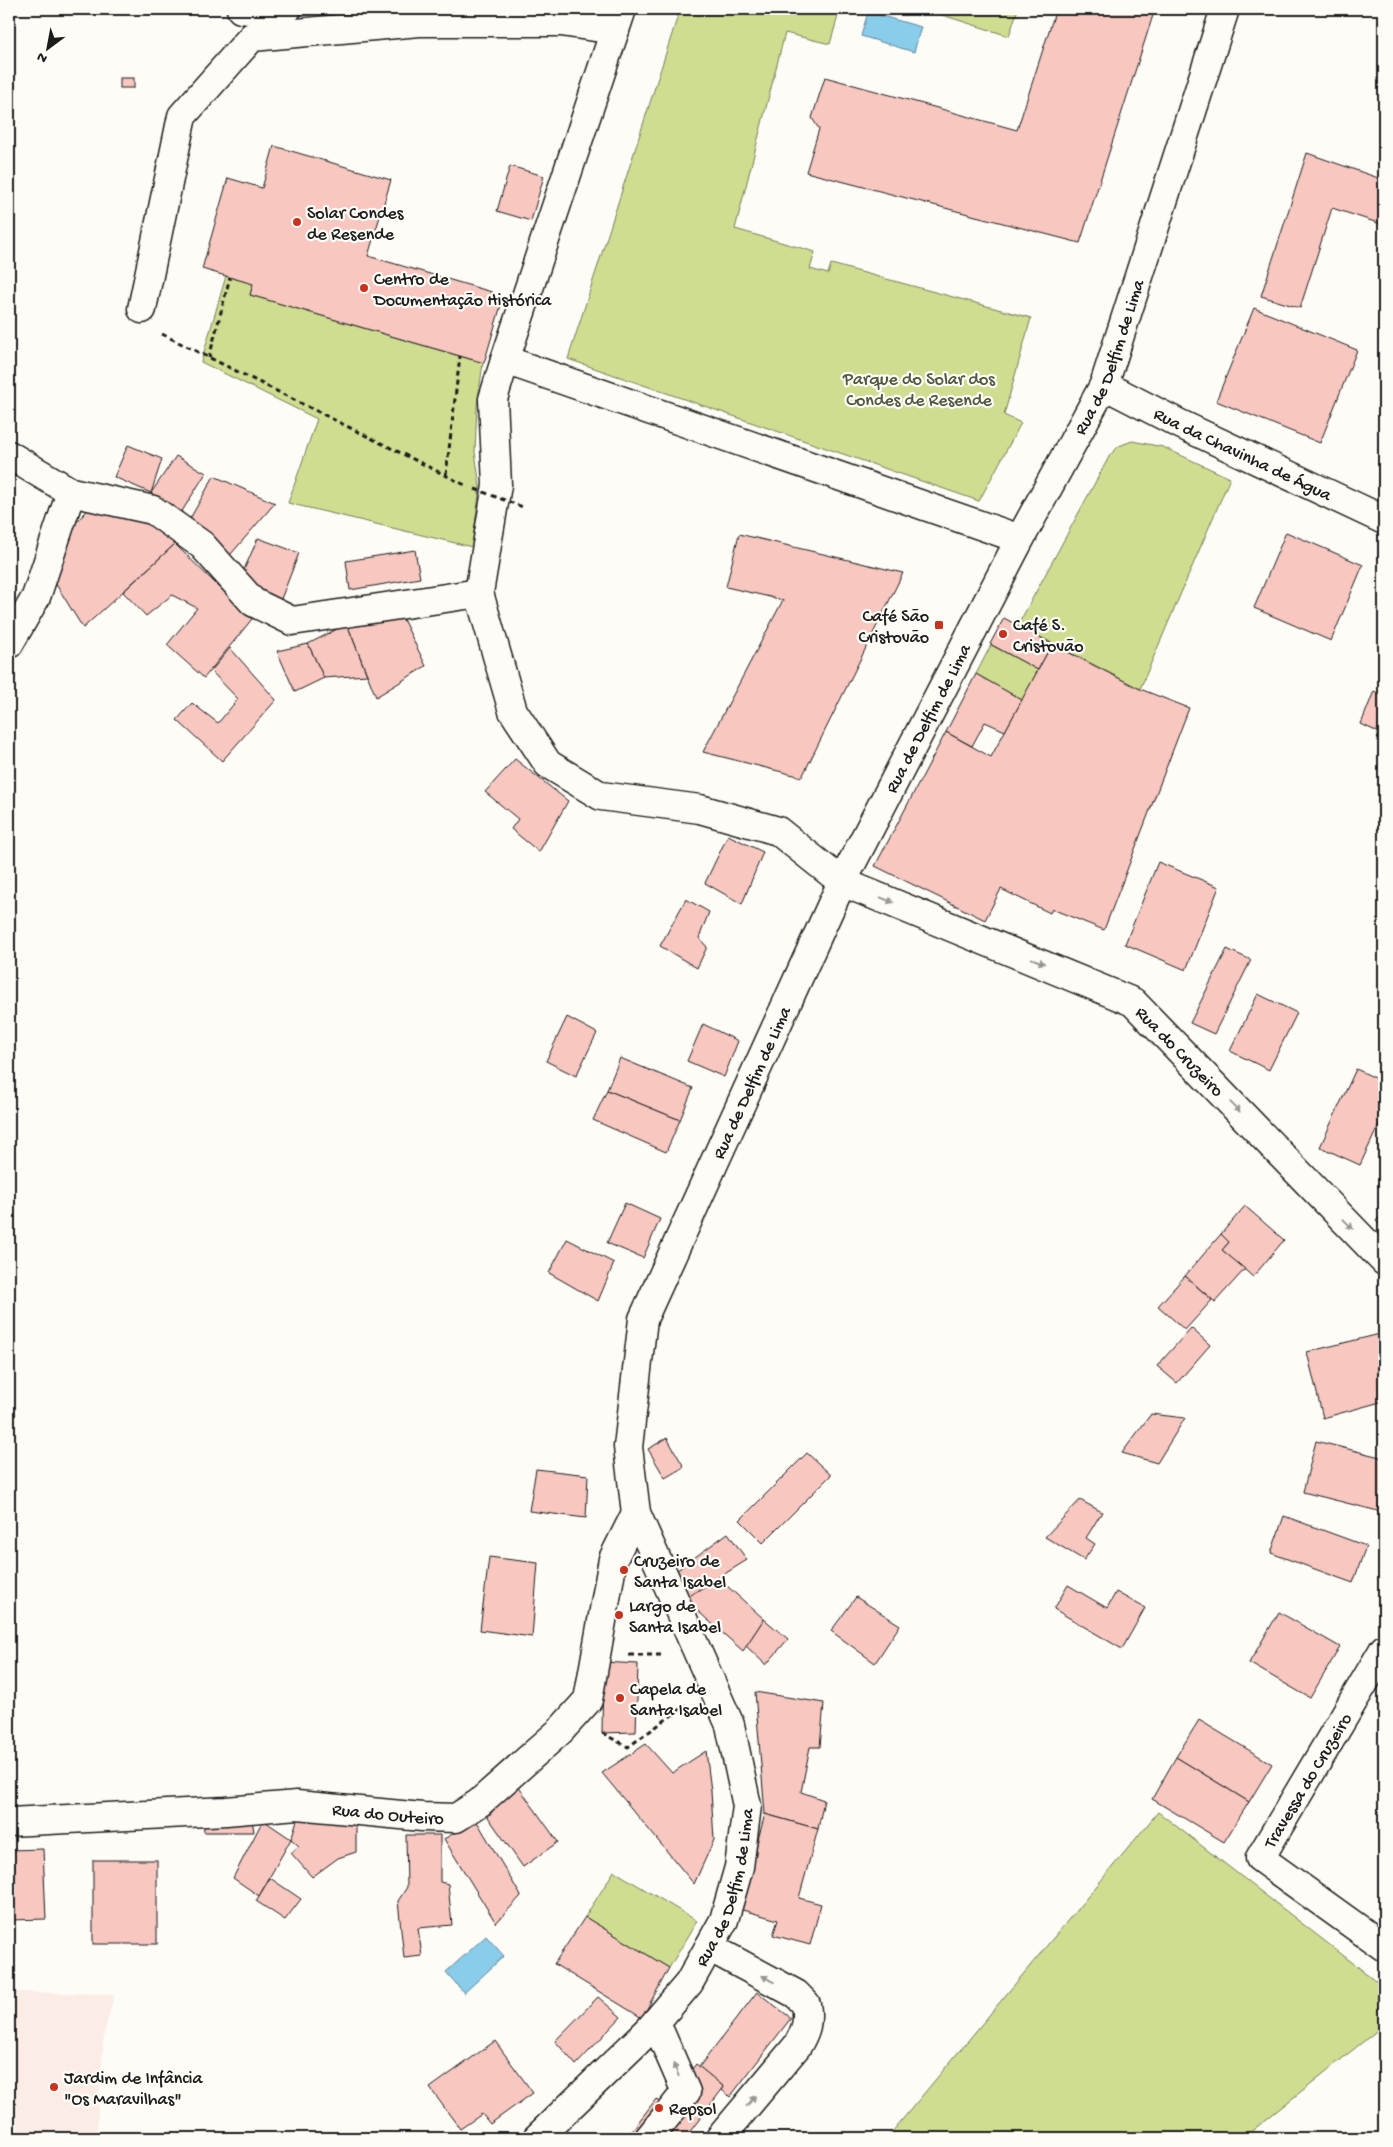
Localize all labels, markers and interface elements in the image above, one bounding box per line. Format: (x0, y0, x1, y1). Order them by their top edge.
north arrow (22, 22, 72, 72)
text: N (34, 47, 51, 67)
place label: Solar Condes de Resende (307, 204, 405, 246)
marker: Solar Condes de Resende (291, 216, 303, 228)
place label: Centro de Documentação Histórica (373, 270, 552, 312)
street label: Rua de Delfim de Lima (1071, 276, 1151, 439)
marker: Centro de Documentação Histórica (358, 282, 370, 294)
park label: Parque do Solar dos Condes de Resende (842, 370, 996, 412)
street label: Rua da Chavinha de Água (1150, 404, 1335, 507)
place label: Café São Cristovão (858, 607, 929, 649)
place label: Café S. Cristovão (1013, 616, 1084, 658)
marker: Café São Cristovão (933, 619, 945, 631)
marker: Café S. Cristovão (997, 628, 1009, 640)
street label: Rua de Delfim de Lima (882, 640, 977, 797)
one-way arrow (880, 897, 894, 905)
one-way arrow (1031, 958, 1045, 966)
street label: Rua de Delfim de Lima (709, 1003, 797, 1163)
street label: Rua do Cruzeiro (1130, 1003, 1227, 1102)
one-way arrow (1229, 1101, 1241, 1113)
one-way arrow (1342, 1217, 1354, 1229)
place label: Cruzeiro de Santa Isabel (634, 1552, 726, 1594)
marker: Cruzeiro de Santa Isabel (618, 1564, 630, 1576)
place label: Largo de Santa Isabel (629, 1597, 721, 1639)
marker: Largo de Santa Isabel (613, 1609, 625, 1621)
place label: Capela de Santa Isabel (630, 1680, 722, 1722)
marker: Capela de Santa Isabel (614, 1692, 626, 1704)
street label: Travessa do Cruzeiro (1260, 1710, 1358, 1853)
street label: Rua do Outeiro (331, 1800, 444, 1831)
street label: Rua de Delfim de Lima (692, 1806, 760, 1971)
one-way arrow (761, 1975, 776, 1983)
one-way arrow (672, 2063, 680, 2077)
place label: Jardim de Infância "Os Maravilhas" (64, 2069, 203, 2111)
marker: Jardim de Infância "Os Maravilhas" (48, 2081, 60, 2093)
one-way arrow (746, 2095, 757, 2108)
place label: Repsol (669, 2100, 717, 2121)
marker: Repsol (653, 2102, 665, 2114)

